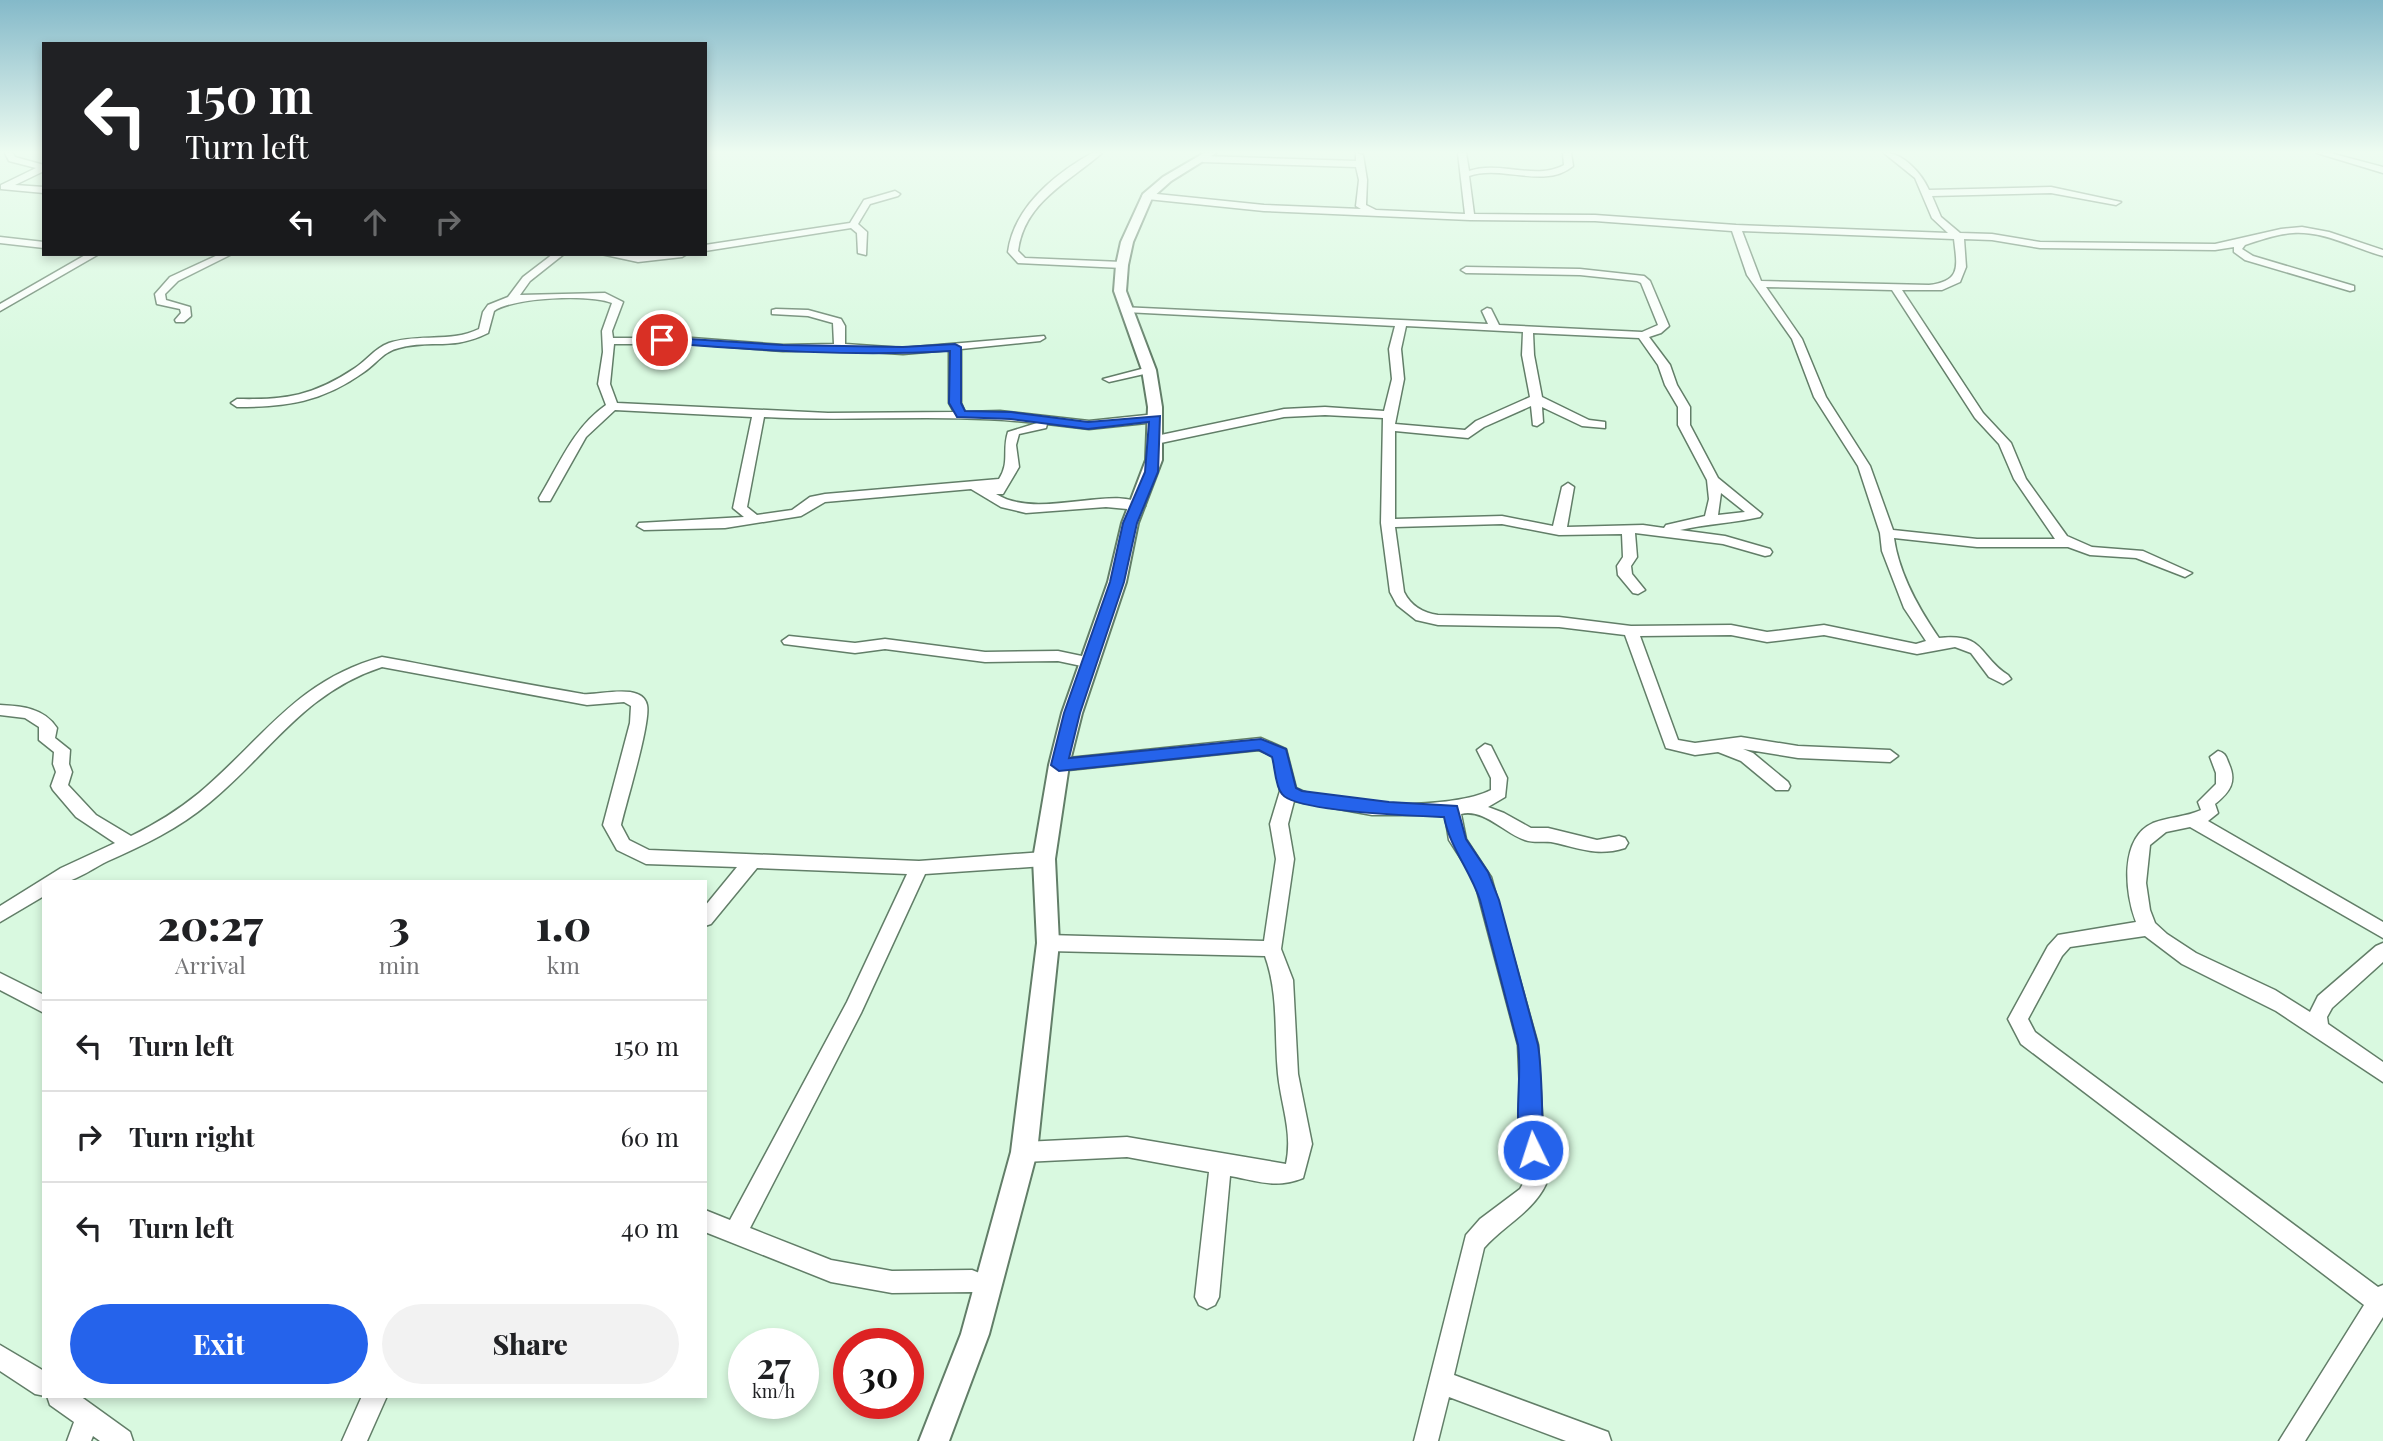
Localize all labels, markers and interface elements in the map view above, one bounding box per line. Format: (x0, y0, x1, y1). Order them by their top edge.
text: 150 m (185, 61, 313, 126)
icon: left (70, 70, 161, 161)
text: Turn left (185, 124, 309, 167)
icon: left (283, 203, 321, 241)
icon: ahead (356, 203, 394, 241)
icon: right (429, 203, 467, 241)
pin (632, 310, 692, 370)
icon: arrive (643, 321, 681, 359)
text: 20:27 (158, 896, 263, 952)
text: 3 (389, 896, 410, 952)
text: 1.0 (536, 896, 591, 952)
text: Arrival (175, 949, 246, 980)
text: min (379, 949, 420, 980)
text: km (547, 949, 580, 980)
icon: left (70, 1027, 108, 1065)
text: Turn left (129, 1028, 234, 1063)
text: 150 m (614, 1028, 679, 1063)
position arrow (1496, 1113, 1570, 1187)
icon: right (70, 1118, 108, 1156)
text: Turn right (129, 1119, 255, 1154)
text: 60 m (620, 1119, 679, 1154)
icon: left (70, 1209, 108, 1247)
text: Turn left (129, 1210, 234, 1245)
text: 40 m (621, 1210, 679, 1245)
button: Exit (70, 1304, 368, 1384)
button: Share (382, 1304, 679, 1384)
speed limit sign: 30 (833, 1328, 924, 1419)
text: 27 (756, 1341, 791, 1388)
text: km/h (752, 1379, 795, 1403)

